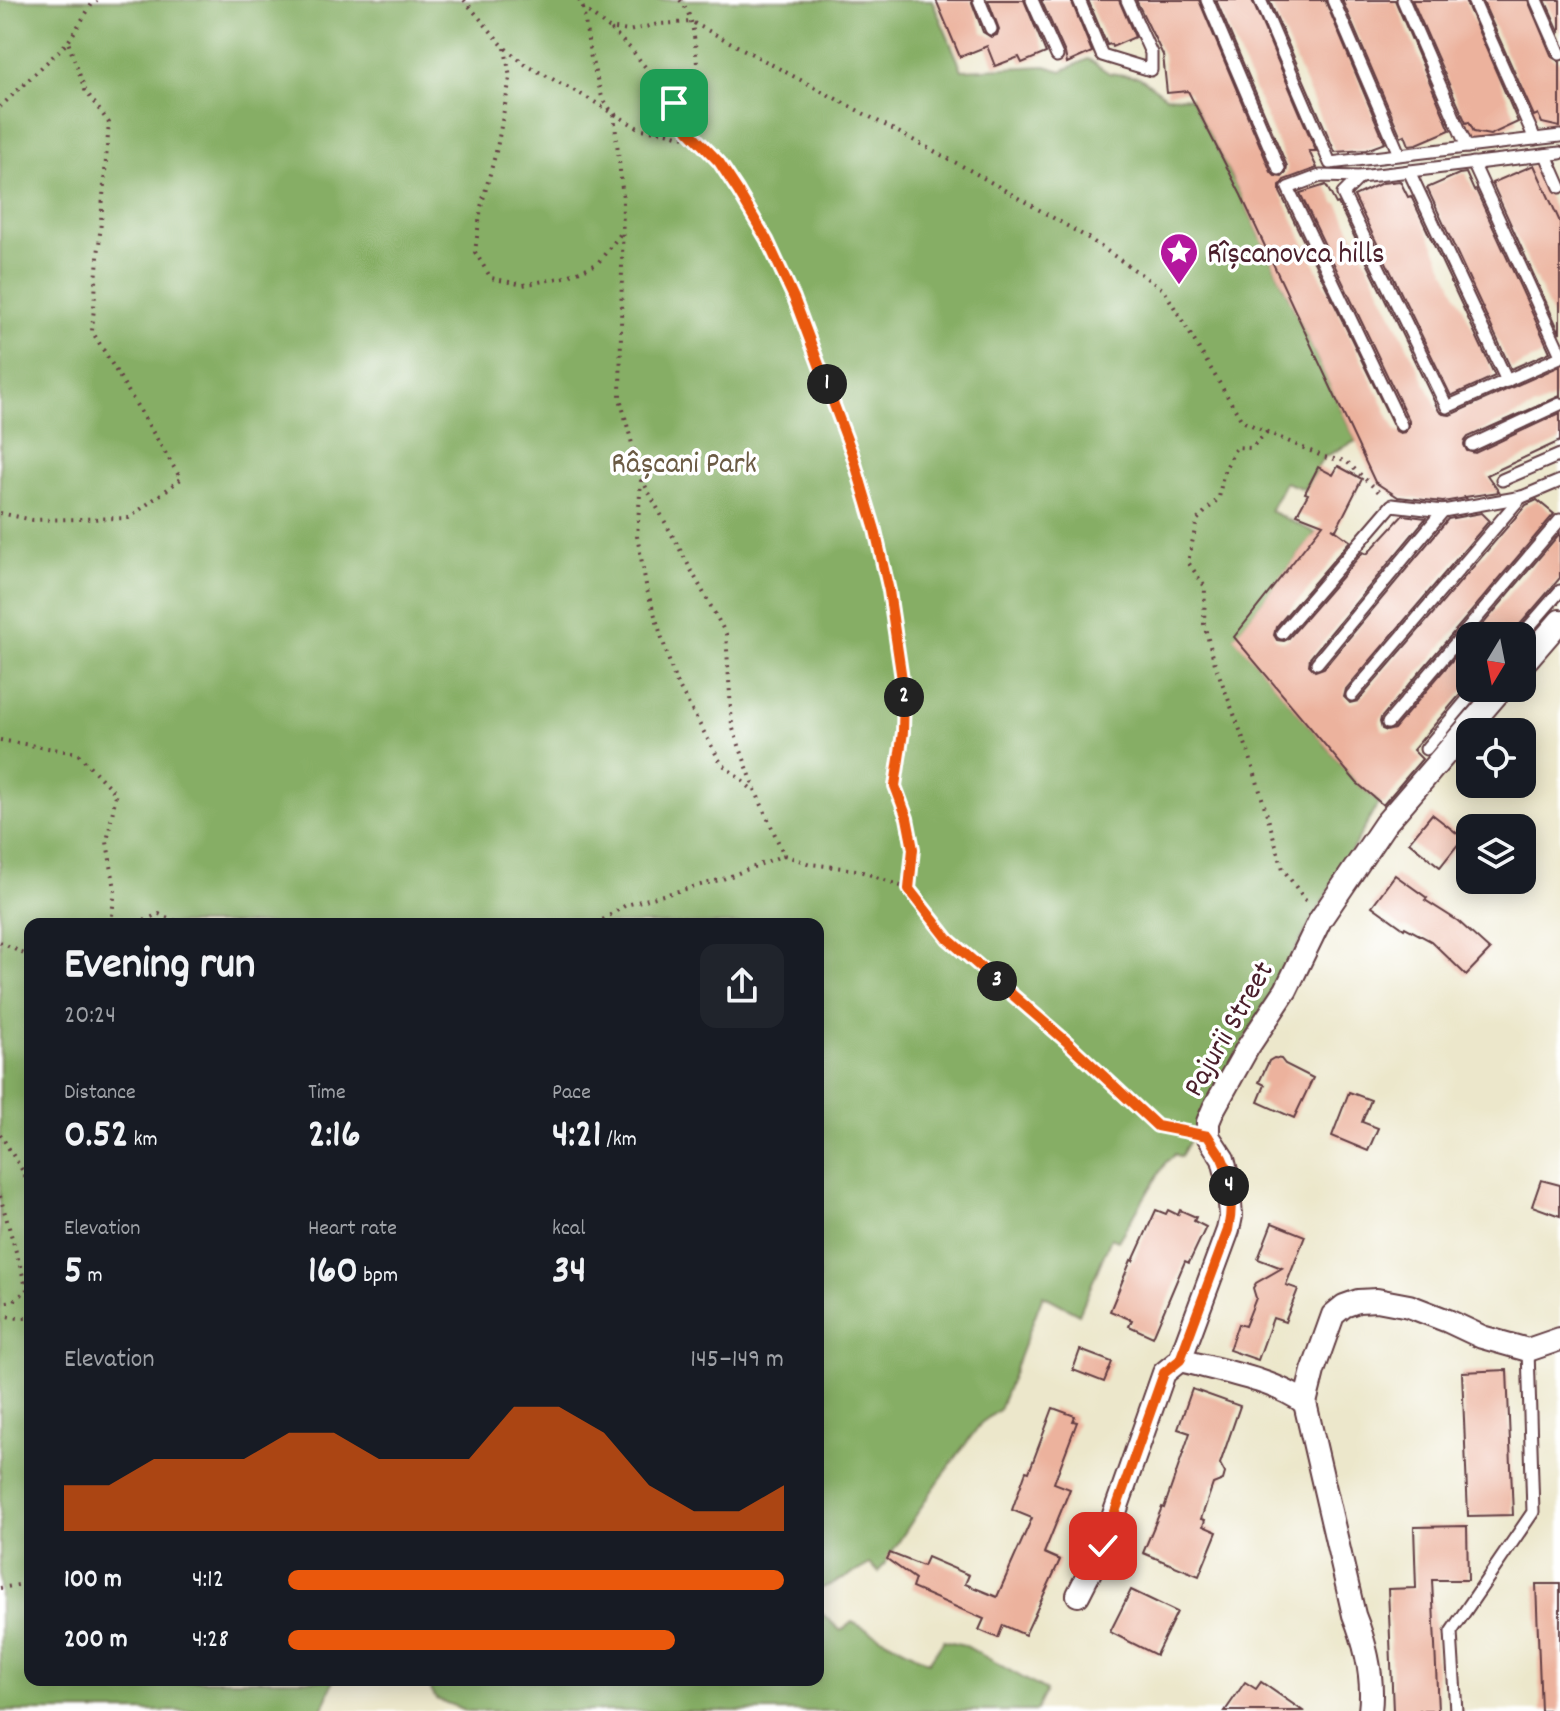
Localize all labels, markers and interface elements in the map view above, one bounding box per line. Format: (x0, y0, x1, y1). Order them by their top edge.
pin (640, 69, 708, 137)
icon: arrive (652, 81, 696, 125)
place icon: Rîșcanovca hills (1158, 231, 1200, 286)
place label: Rîșcanovca hills (1207, 235, 1385, 278)
pin: 1 (807, 364, 847, 404)
text: 1 (825, 368, 829, 399)
park label: Râșcani Park (611, 445, 757, 488)
north arrow (1456, 622, 1536, 702)
map controls (1456, 622, 1536, 894)
pin: 2 (884, 677, 924, 717)
text: 2 (899, 681, 909, 712)
button: locate (1456, 718, 1536, 798)
button: layers (1456, 814, 1536, 894)
text: Evening run (64, 936, 255, 999)
button: share (700, 944, 784, 1028)
street label: Pajurii Street (1175, 954, 1287, 1106)
pin: 3 (977, 961, 1017, 1001)
text: 3 (992, 965, 1002, 996)
text: 20:24 (64, 998, 116, 1035)
text: Distance (64, 1078, 136, 1109)
text: Time (308, 1078, 346, 1109)
text: Pace (552, 1078, 591, 1109)
text: 0.52 (64, 1109, 128, 1166)
text: 2:16 (308, 1109, 360, 1166)
text: 4:21 (552, 1109, 601, 1166)
text: km (128, 1125, 158, 1156)
text: /km (601, 1125, 637, 1156)
pin: 4 (1209, 1166, 1249, 1206)
text: 4 (1224, 1170, 1234, 1201)
text: Elevation (64, 1214, 141, 1245)
text: Heart rate (308, 1214, 397, 1245)
text: kcal (552, 1214, 585, 1245)
text: 5 (64, 1245, 83, 1302)
text: 160 (308, 1245, 358, 1302)
text: 34 (552, 1245, 586, 1302)
text: m (83, 1261, 103, 1292)
text: bpm (358, 1261, 398, 1292)
text: Elevation (64, 1342, 154, 1379)
text: 145–149 m (690, 1342, 784, 1379)
pin (1069, 1512, 1137, 1580)
icon: check (1081, 1524, 1125, 1568)
text: 100 m (64, 1562, 122, 1599)
text: 4:12 (192, 1562, 224, 1599)
text: 200 m (64, 1622, 128, 1659)
text: 4:28 (192, 1622, 229, 1659)

